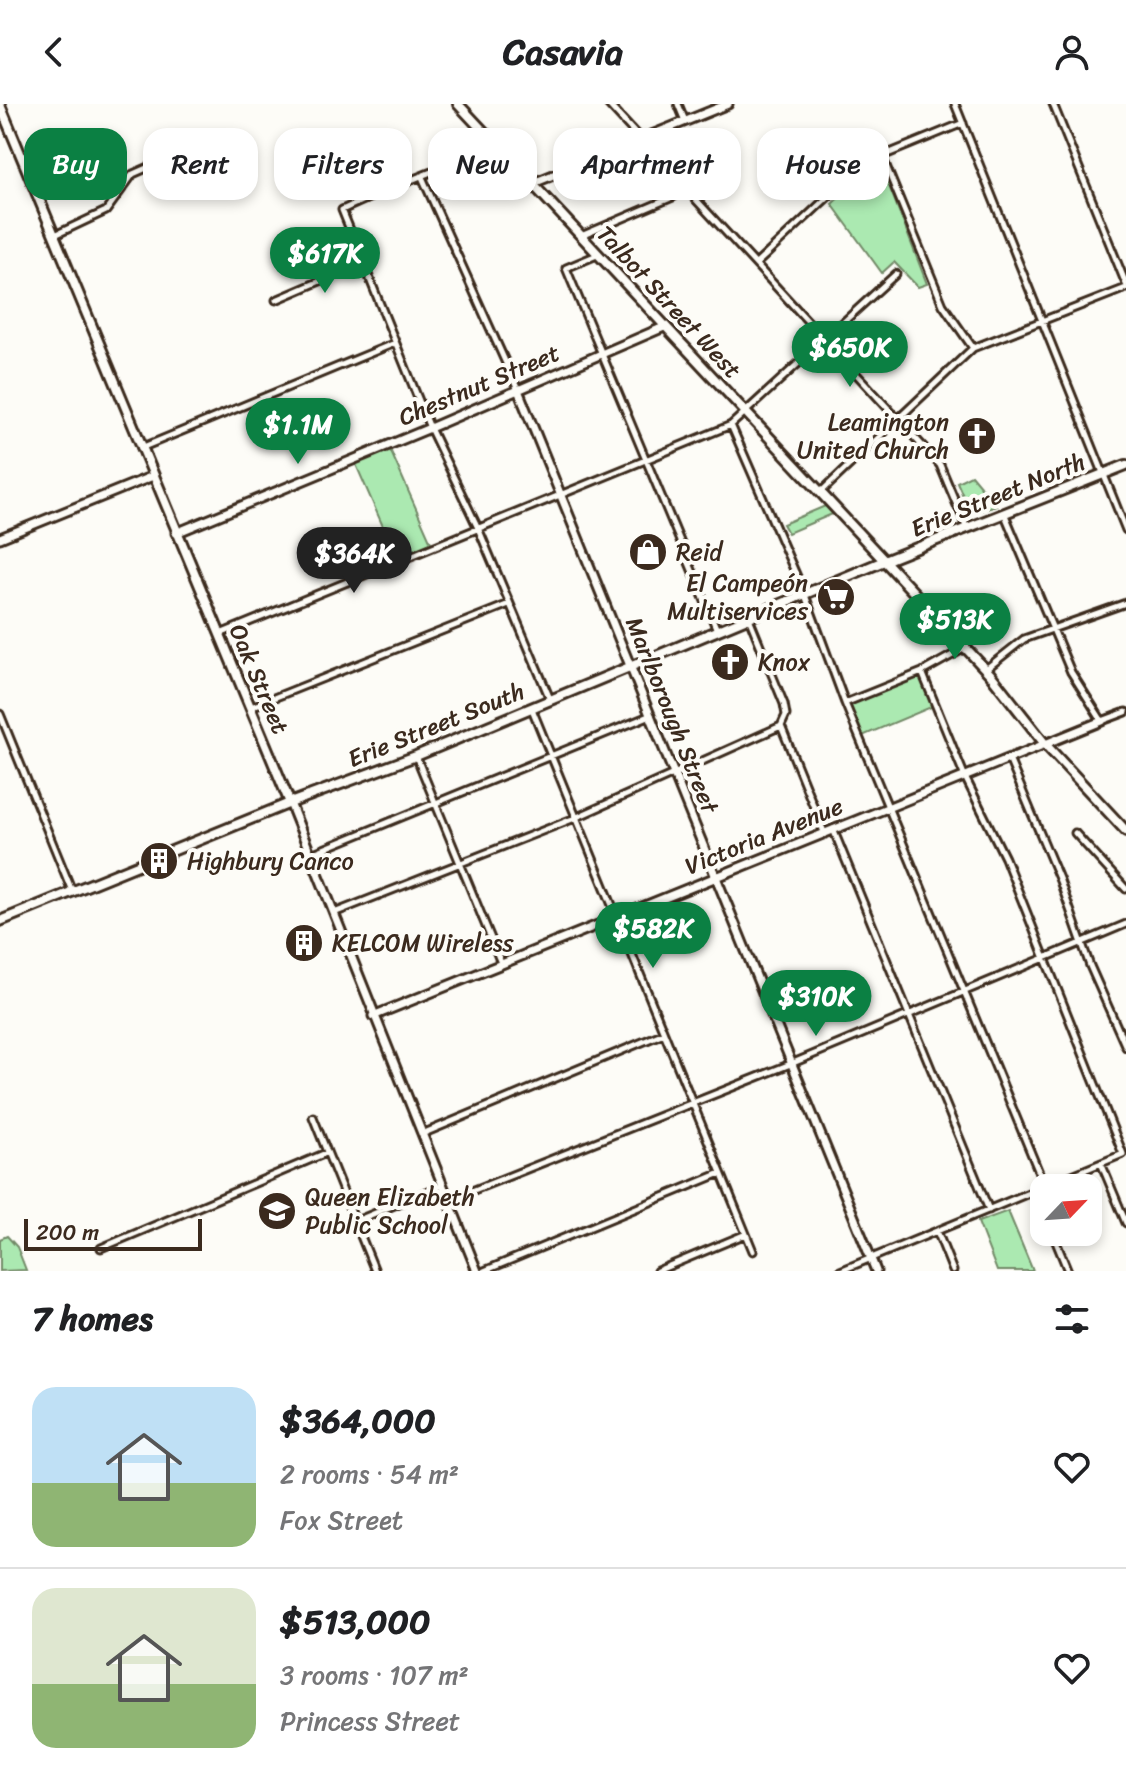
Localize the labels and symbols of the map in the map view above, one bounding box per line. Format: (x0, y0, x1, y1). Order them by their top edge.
street label: Talbot Street West (586, 215, 752, 389)
pin: $617K (269, 227, 381, 295)
pin: $650K (794, 321, 906, 389)
street label: Chestnut Street (392, 332, 566, 438)
pin: $1.1M (242, 398, 354, 466)
place label: Leamington United Church (797, 401, 949, 471)
church icon: Leamington United Church (956, 415, 998, 457)
street label: Erie Street North (904, 441, 1092, 549)
pin: $364K (298, 527, 410, 595)
shop icon: Reid (627, 531, 669, 573)
place label: Reid (676, 531, 725, 573)
place label: El Campeón Multiservices (667, 562, 809, 632)
supermarket icon: El Campeón Multiservices (815, 576, 857, 618)
pin: $513K (899, 593, 1011, 661)
street label: Marlborough Street (613, 610, 731, 821)
street label: Oak Street (217, 617, 301, 741)
church icon: Knox (709, 641, 751, 683)
place label: Knox (758, 641, 811, 683)
street label: Erie Street South (341, 670, 531, 780)
street label: Victoria Avenue (678, 785, 850, 887)
building icon: Highbury Canco (138, 840, 180, 882)
place label: Highbury Canco (187, 840, 354, 882)
pin: $582K (597, 902, 709, 970)
building icon: KELCOM Wireless (283, 922, 325, 964)
place label: KELCOM Wireless (332, 922, 515, 964)
pin: $310K (760, 970, 872, 1038)
north arrow (1030, 1174, 1102, 1246)
place label: Queen Elizabeth Public School (305, 1176, 475, 1246)
school or university icon: Queen Elizabeth Public School (256, 1190, 298, 1232)
scale bar (24, 1215, 202, 1251)

